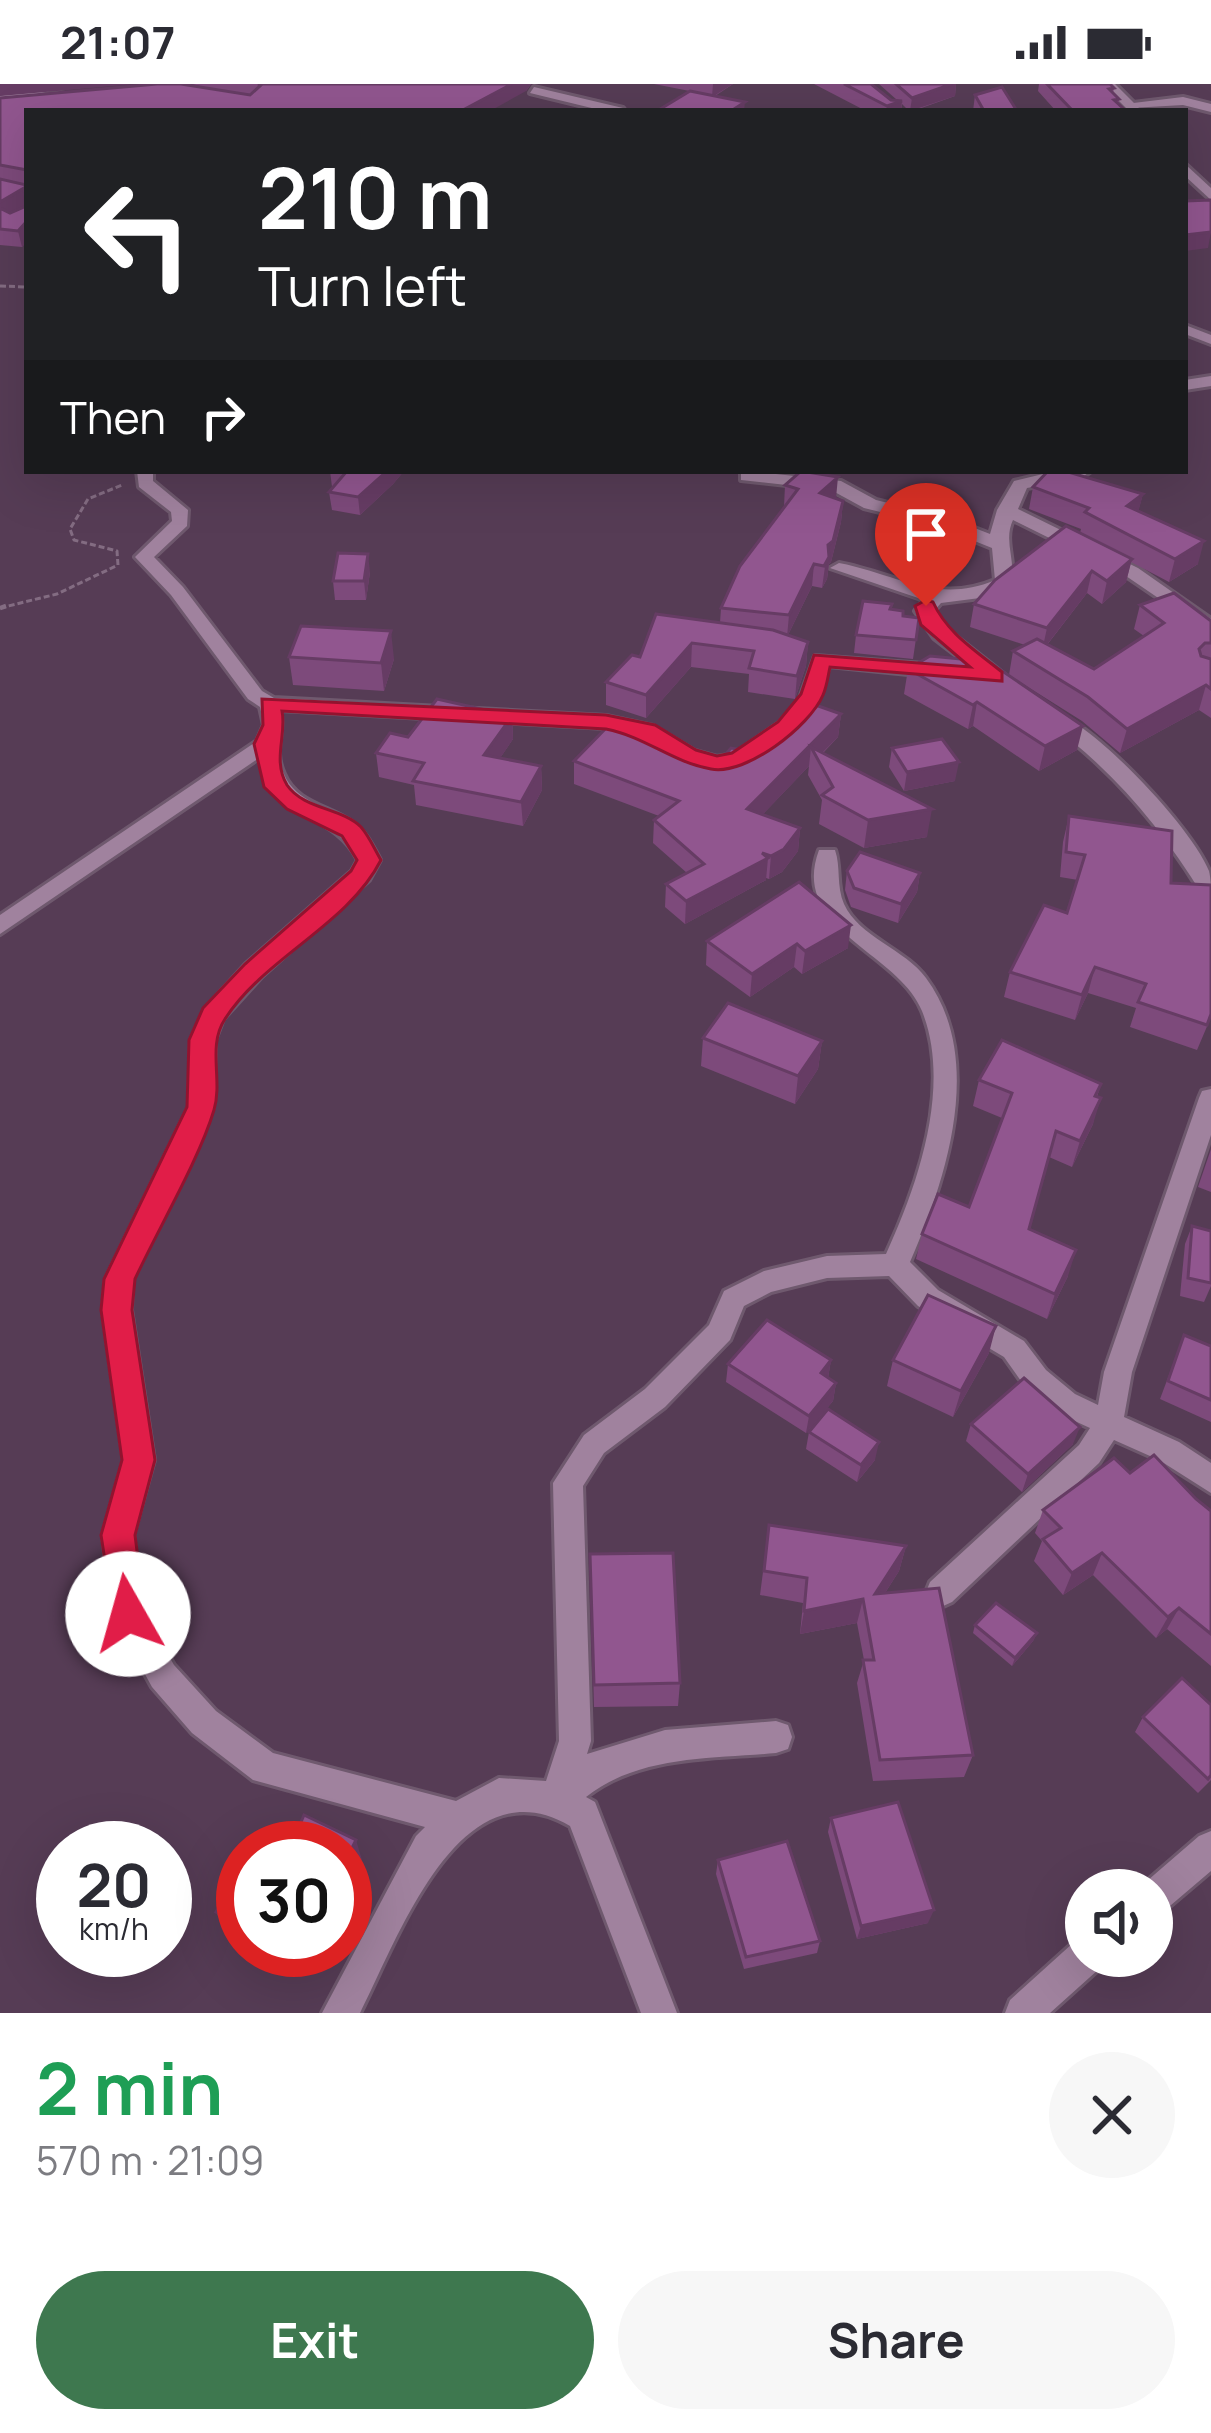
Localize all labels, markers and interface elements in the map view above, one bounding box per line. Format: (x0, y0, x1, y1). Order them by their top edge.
text: 21:07 (60, 11, 176, 73)
text: 210 m (258, 139, 492, 254)
icon: left (60, 156, 216, 312)
text: Turn left (258, 248, 467, 322)
icon: right (190, 384, 256, 450)
text: Then (60, 386, 166, 448)
pin (875, 483, 977, 606)
icon: arrive (893, 501, 959, 567)
position arrow (65, 1551, 191, 1677)
speed limit sign: 30 (216, 1821, 372, 1977)
text: 20 (76, 1843, 152, 1925)
map controls (1065, 1869, 1173, 1977)
button: sound (1065, 1869, 1173, 1977)
text: km/h (79, 1908, 149, 1949)
text: 2 min (36, 2038, 223, 2137)
button: close (1049, 2052, 1175, 2178)
text: 570 m · 21:09 (36, 2133, 264, 2187)
button: Exit (36, 2271, 594, 2409)
button: Share (618, 2271, 1175, 2409)

